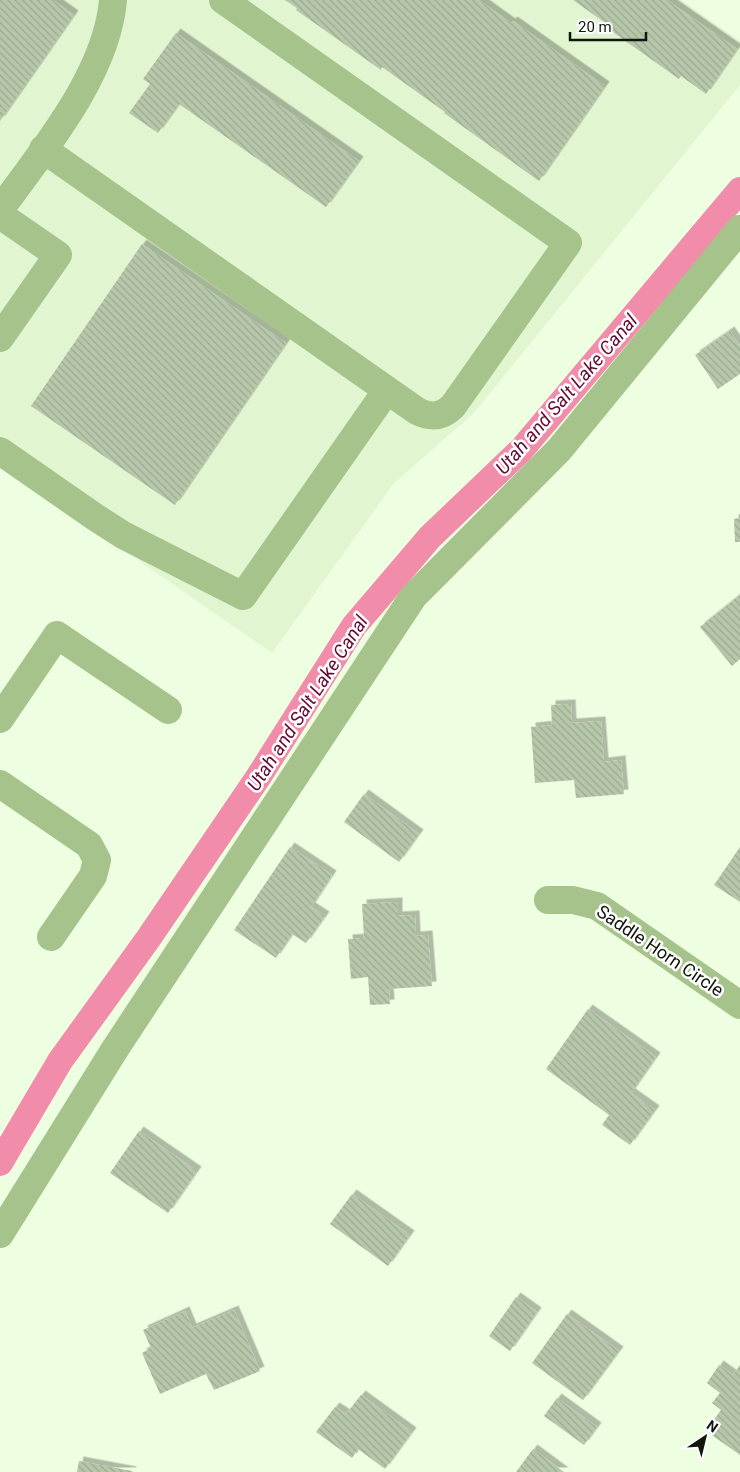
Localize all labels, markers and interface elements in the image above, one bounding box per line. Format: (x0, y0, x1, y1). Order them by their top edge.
scale bar (570, 10, 646, 42)
text: 20 m (578, 18, 612, 36)
water label: Utah and Salt Lake Canal (491, 309, 642, 479)
water label: Utah and Salt Lake Canal (242, 611, 373, 795)
street label: Saddle Horn Circle (593, 900, 728, 1001)
north arrow (680, 1412, 730, 1462)
text: N (704, 1417, 721, 1436)

